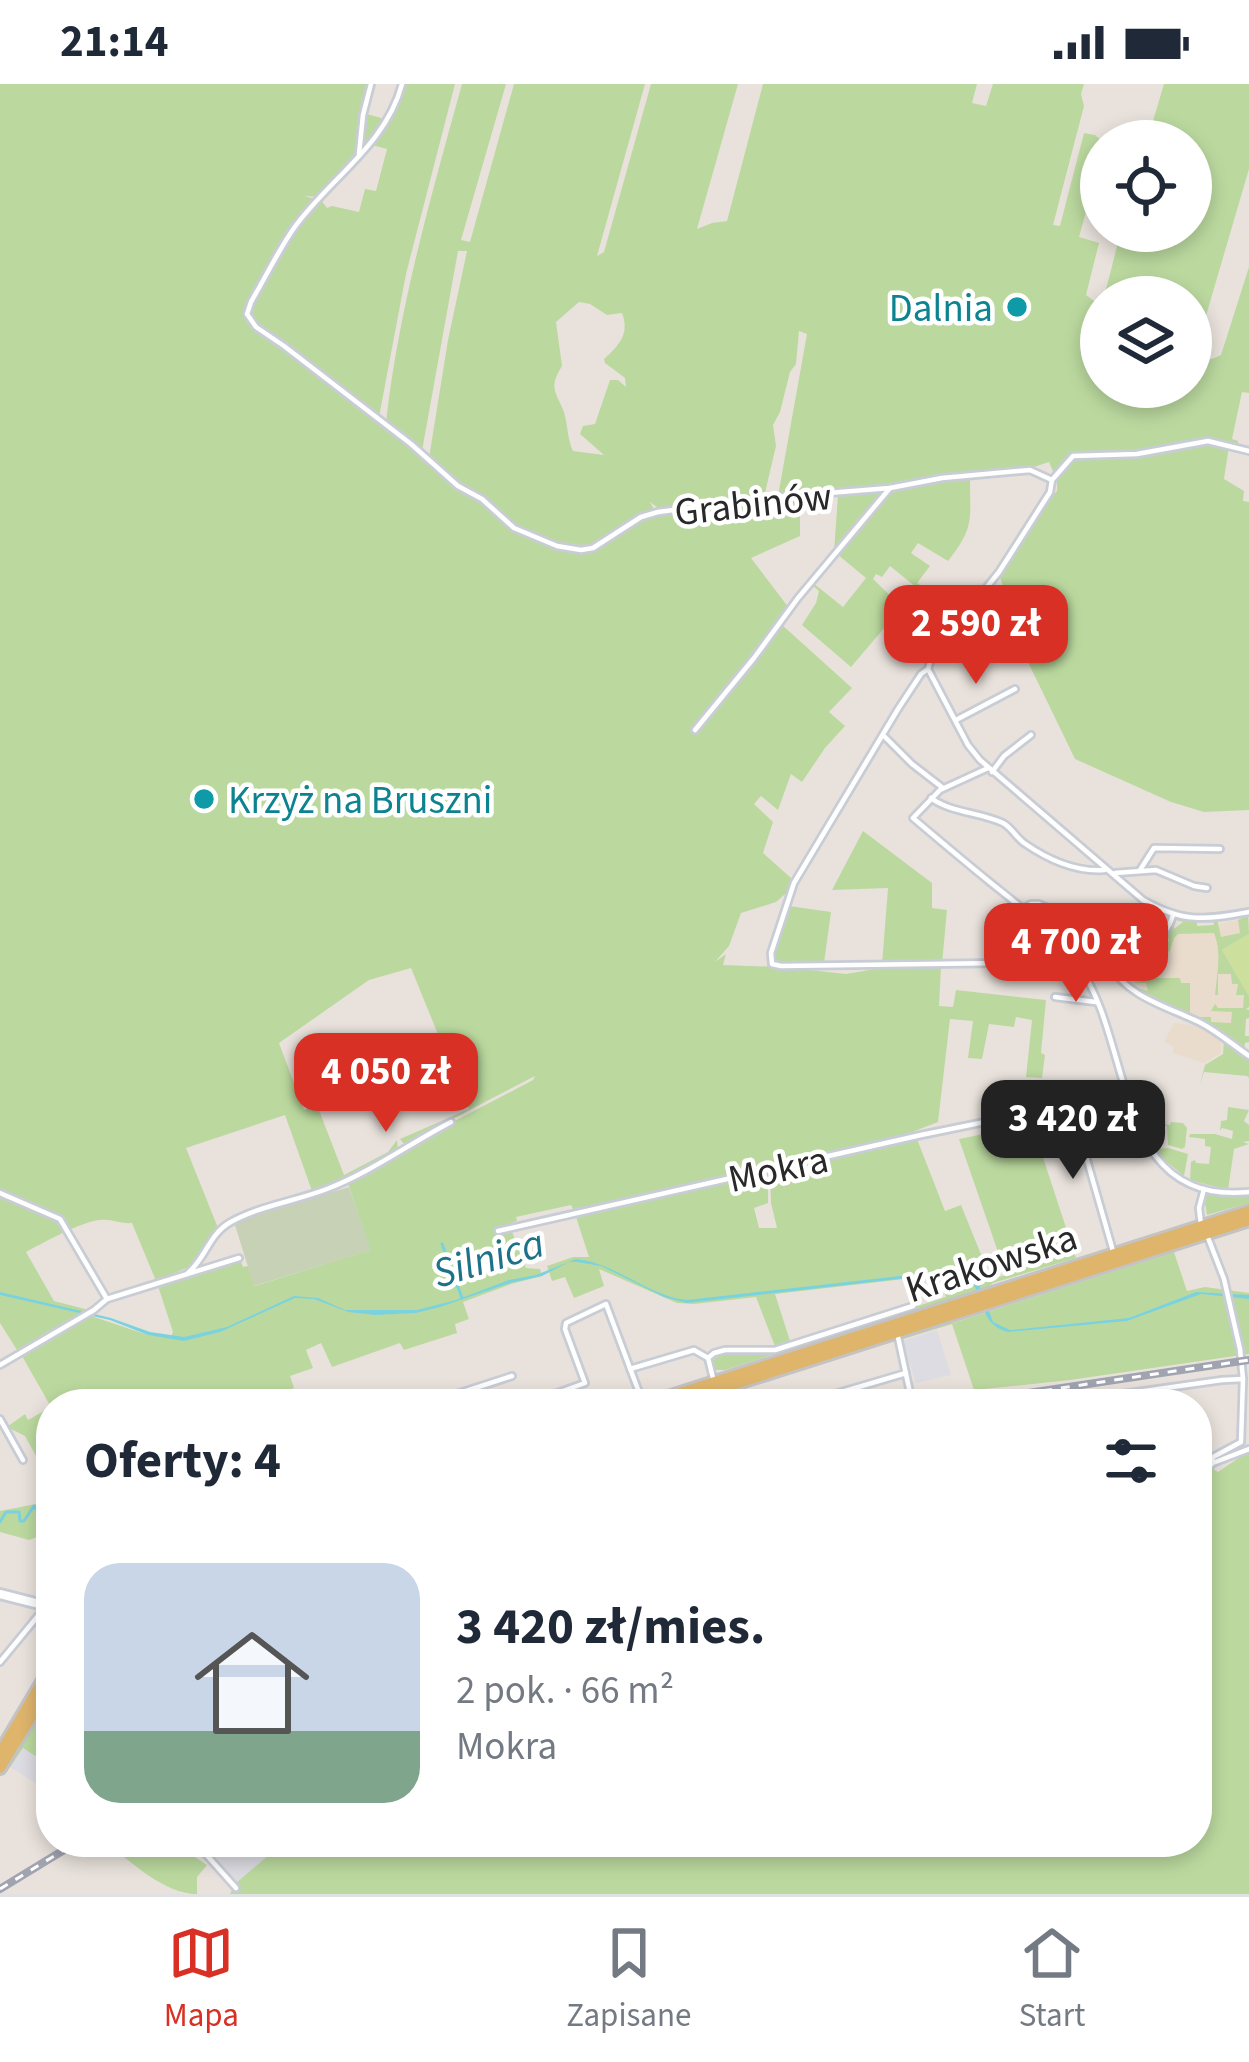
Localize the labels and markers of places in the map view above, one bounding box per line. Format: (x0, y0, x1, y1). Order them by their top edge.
place label: Dalnia (889, 281, 993, 337)
marker: Dalnia (1004, 294, 1030, 320)
pin: 2 590 zł (852, 585, 1100, 687)
place label: Krzyż na Bruszni (228, 773, 492, 829)
marker: Krzyż na Bruszni (191, 786, 217, 812)
pin: 4 700 zł (952, 903, 1200, 1005)
pin: 4 050 zł (262, 1033, 510, 1135)
pin: 3 420 zł (949, 1080, 1197, 1182)

